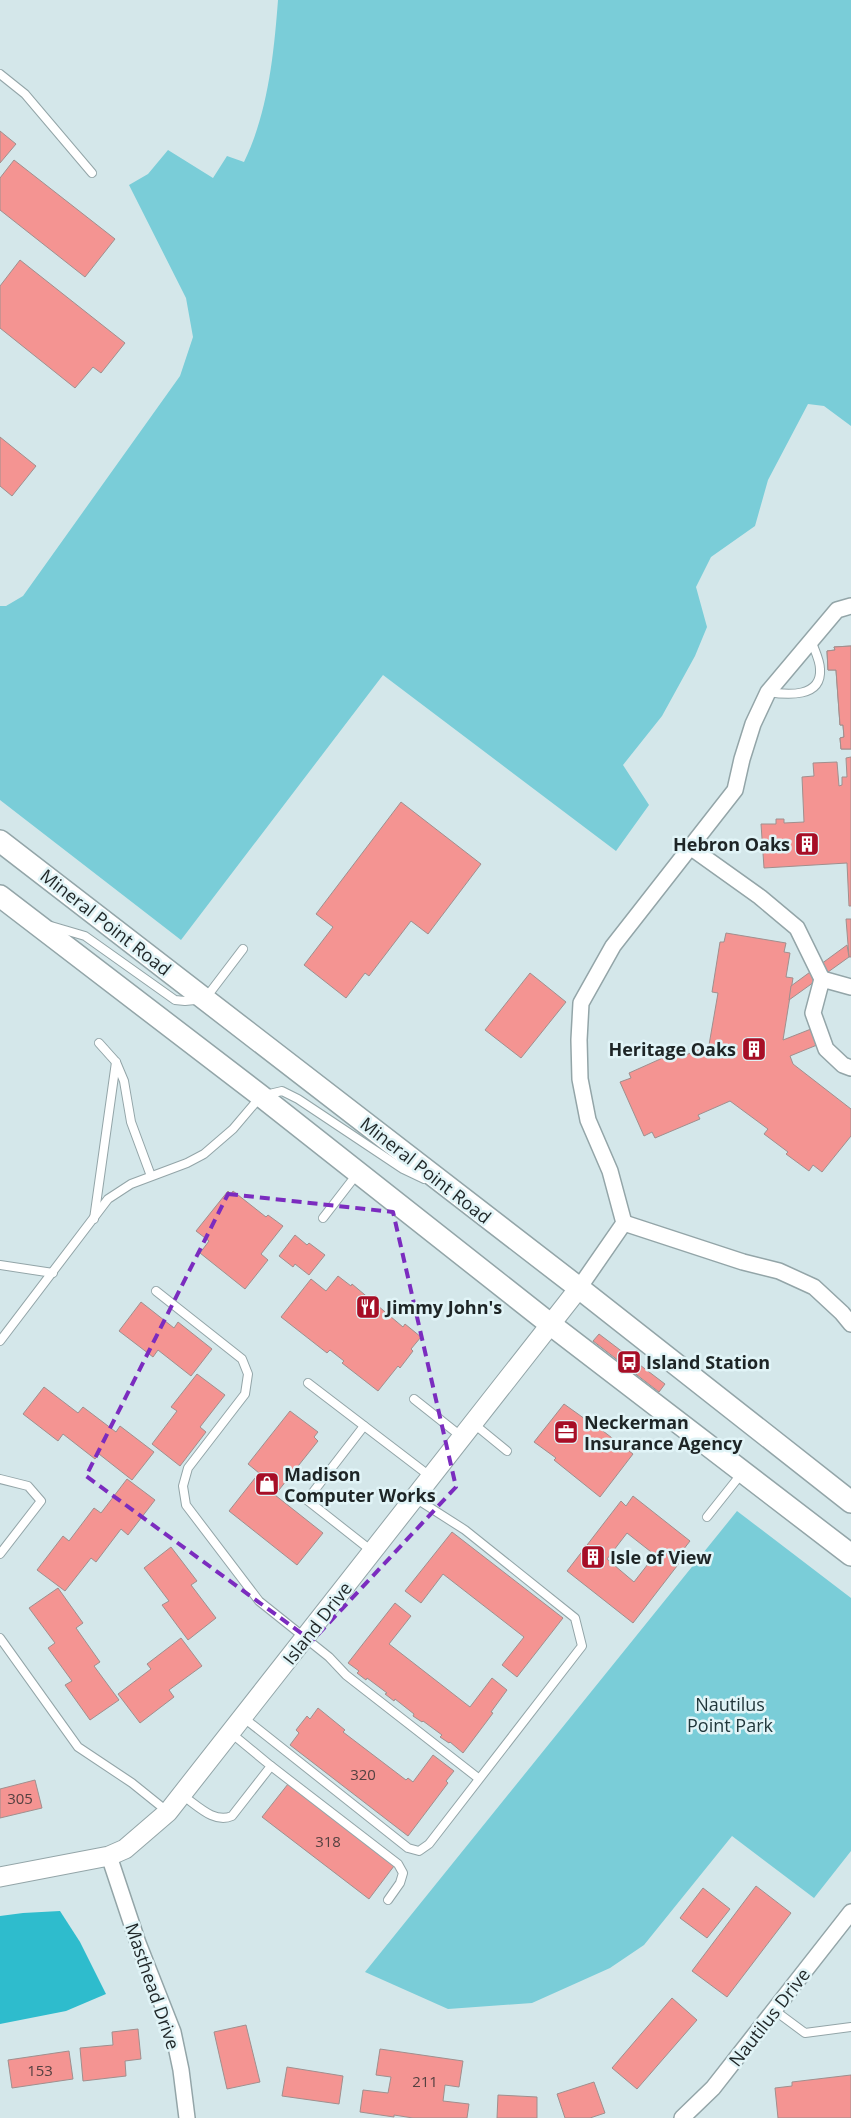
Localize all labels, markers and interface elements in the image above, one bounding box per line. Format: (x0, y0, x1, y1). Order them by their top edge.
building icon: Hebron Oaks (794, 831, 820, 857)
place label: Hebron Oaks (673, 832, 790, 856)
street label: Mineral Point Road (36, 863, 176, 981)
building icon: Heritage Oaks (741, 1036, 767, 1062)
place label: Heritage Oaks (608, 1037, 736, 1061)
street label: Mineral Point Road (356, 1111, 496, 1229)
restaurant icon: Jimmy John's (355, 1294, 381, 1320)
place label: Jimmy John's (384, 1295, 502, 1319)
bus stop icon: Island Station (616, 1349, 642, 1375)
place label: Island Station (646, 1350, 770, 1374)
place label: Neckerman Insurance Agency (584, 1410, 743, 1455)
office icon: Neckerman Insurance Agency (553, 1419, 579, 1445)
place label: Madison Computer Works (284, 1462, 436, 1507)
shop icon: Madison Computer Works (254, 1471, 280, 1497)
building icon: Isle of View (580, 1544, 606, 1570)
place label: Isle of View (610, 1545, 712, 1569)
street label: Island Drive (277, 1577, 357, 1669)
park label: Nautilus Point Park (687, 1692, 774, 1737)
house number: 320 (350, 1764, 376, 1784)
house number: 305 (7, 1788, 33, 1808)
house number: 318 (315, 1831, 341, 1851)
street label: Masthead Drive (120, 1920, 186, 2052)
street label: Nautilus Drive (723, 1963, 815, 2071)
house number: 153 (27, 2060, 53, 2080)
house number: 211 (412, 2071, 438, 2091)

